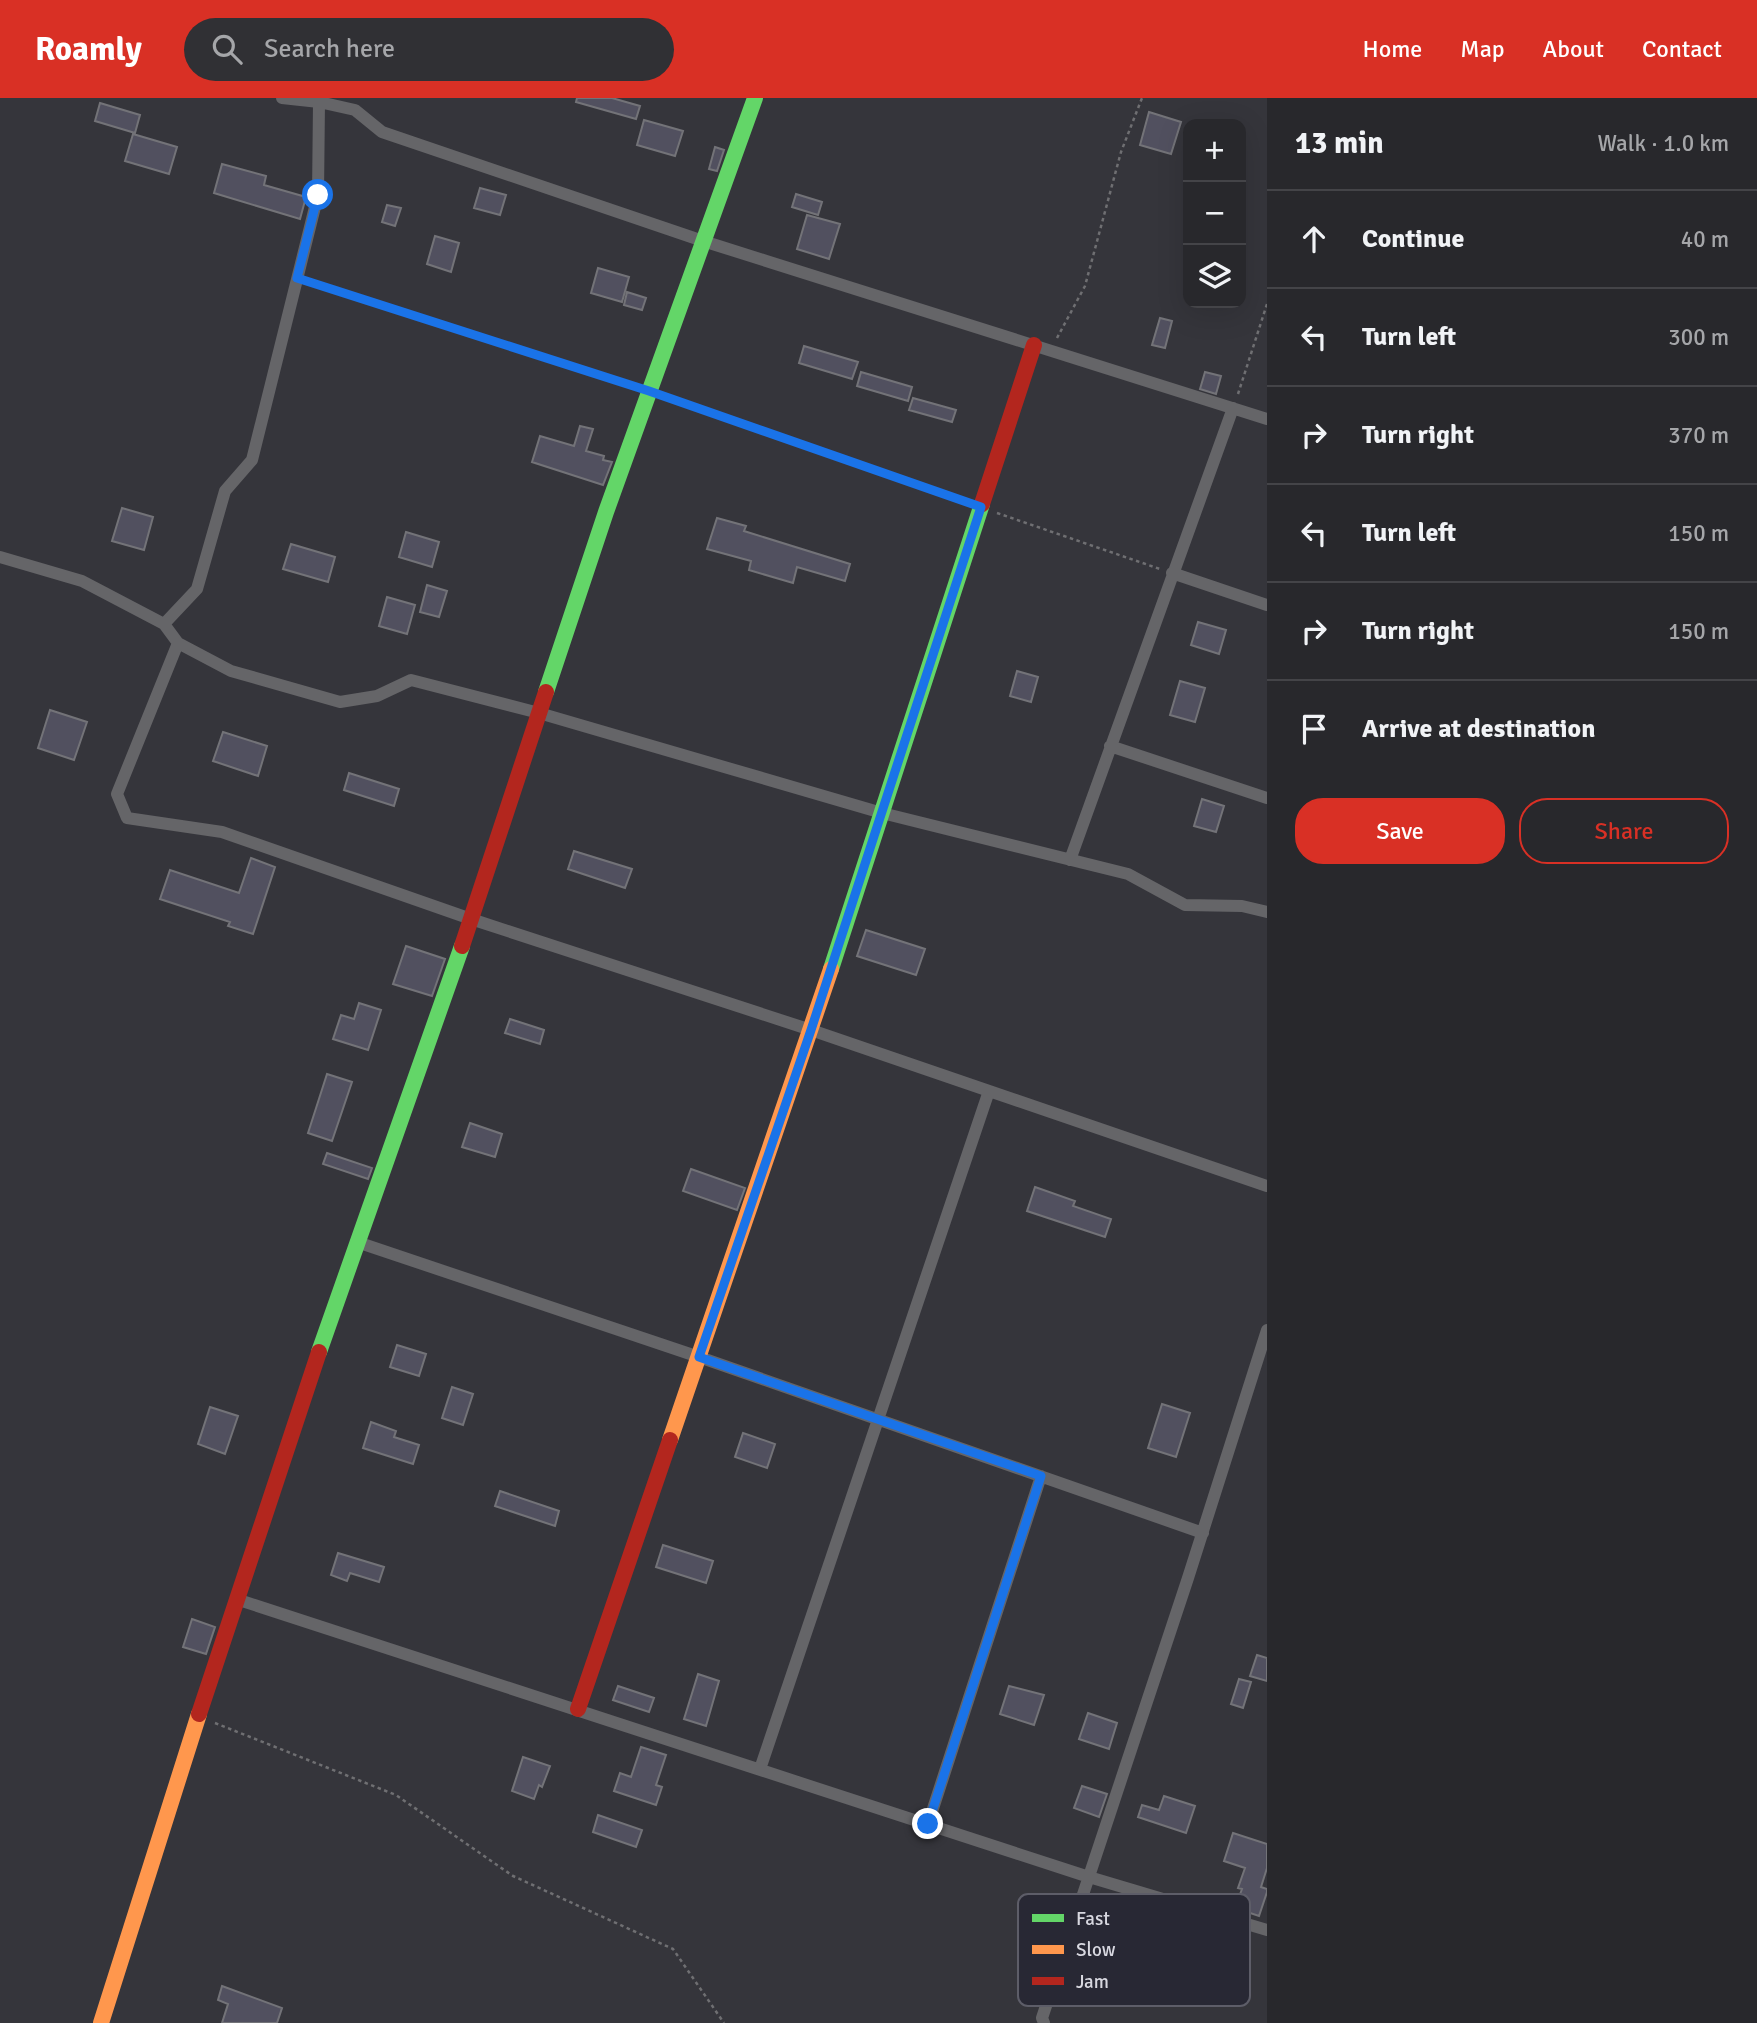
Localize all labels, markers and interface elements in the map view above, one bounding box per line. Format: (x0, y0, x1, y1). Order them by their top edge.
search box (184, 18, 674, 81)
text: Roamly (35, 29, 142, 70)
icon: search (208, 30, 246, 68)
text: Search here (264, 33, 395, 65)
text: Home (1362, 34, 1422, 64)
text: Map (1460, 34, 1505, 64)
text: About (1543, 34, 1604, 64)
text: Contact (1642, 34, 1722, 64)
map controls (1183, 119, 1246, 308)
button: + (1183, 119, 1246, 182)
text: 13 min (1295, 125, 1384, 162)
text: Walk · 1.0 km (1597, 129, 1729, 158)
route start (302, 179, 333, 210)
button: − (1183, 182, 1246, 245)
icon: ahead (1295, 220, 1333, 258)
text: Continue (1362, 223, 1464, 255)
text: 40 m (1681, 225, 1729, 254)
button: layers (1183, 245, 1246, 308)
icon: left (1295, 318, 1333, 356)
text: Turn left (1362, 321, 1456, 353)
text: 300 m (1668, 323, 1729, 352)
icon: right (1295, 416, 1333, 454)
text: Turn right (1362, 419, 1474, 451)
text: 370 m (1668, 421, 1729, 450)
icon: left (1295, 514, 1333, 552)
text: Turn left (1362, 517, 1456, 549)
text: 150 m (1668, 519, 1729, 548)
icon: right (1295, 612, 1333, 650)
text: Turn right (1362, 615, 1474, 647)
text: 150 m (1668, 617, 1729, 646)
icon: arrive (1295, 710, 1333, 748)
text: Arrive at destination (1362, 713, 1595, 745)
button: Save (1295, 798, 1505, 864)
button: Share (1519, 798, 1729, 864)
route end (912, 1808, 943, 1839)
legend (1018, 1894, 1250, 2006)
text: Fast (1076, 1907, 1110, 1931)
text: Slow (1076, 1938, 1116, 1962)
text: Jam (1076, 1970, 1109, 1994)

